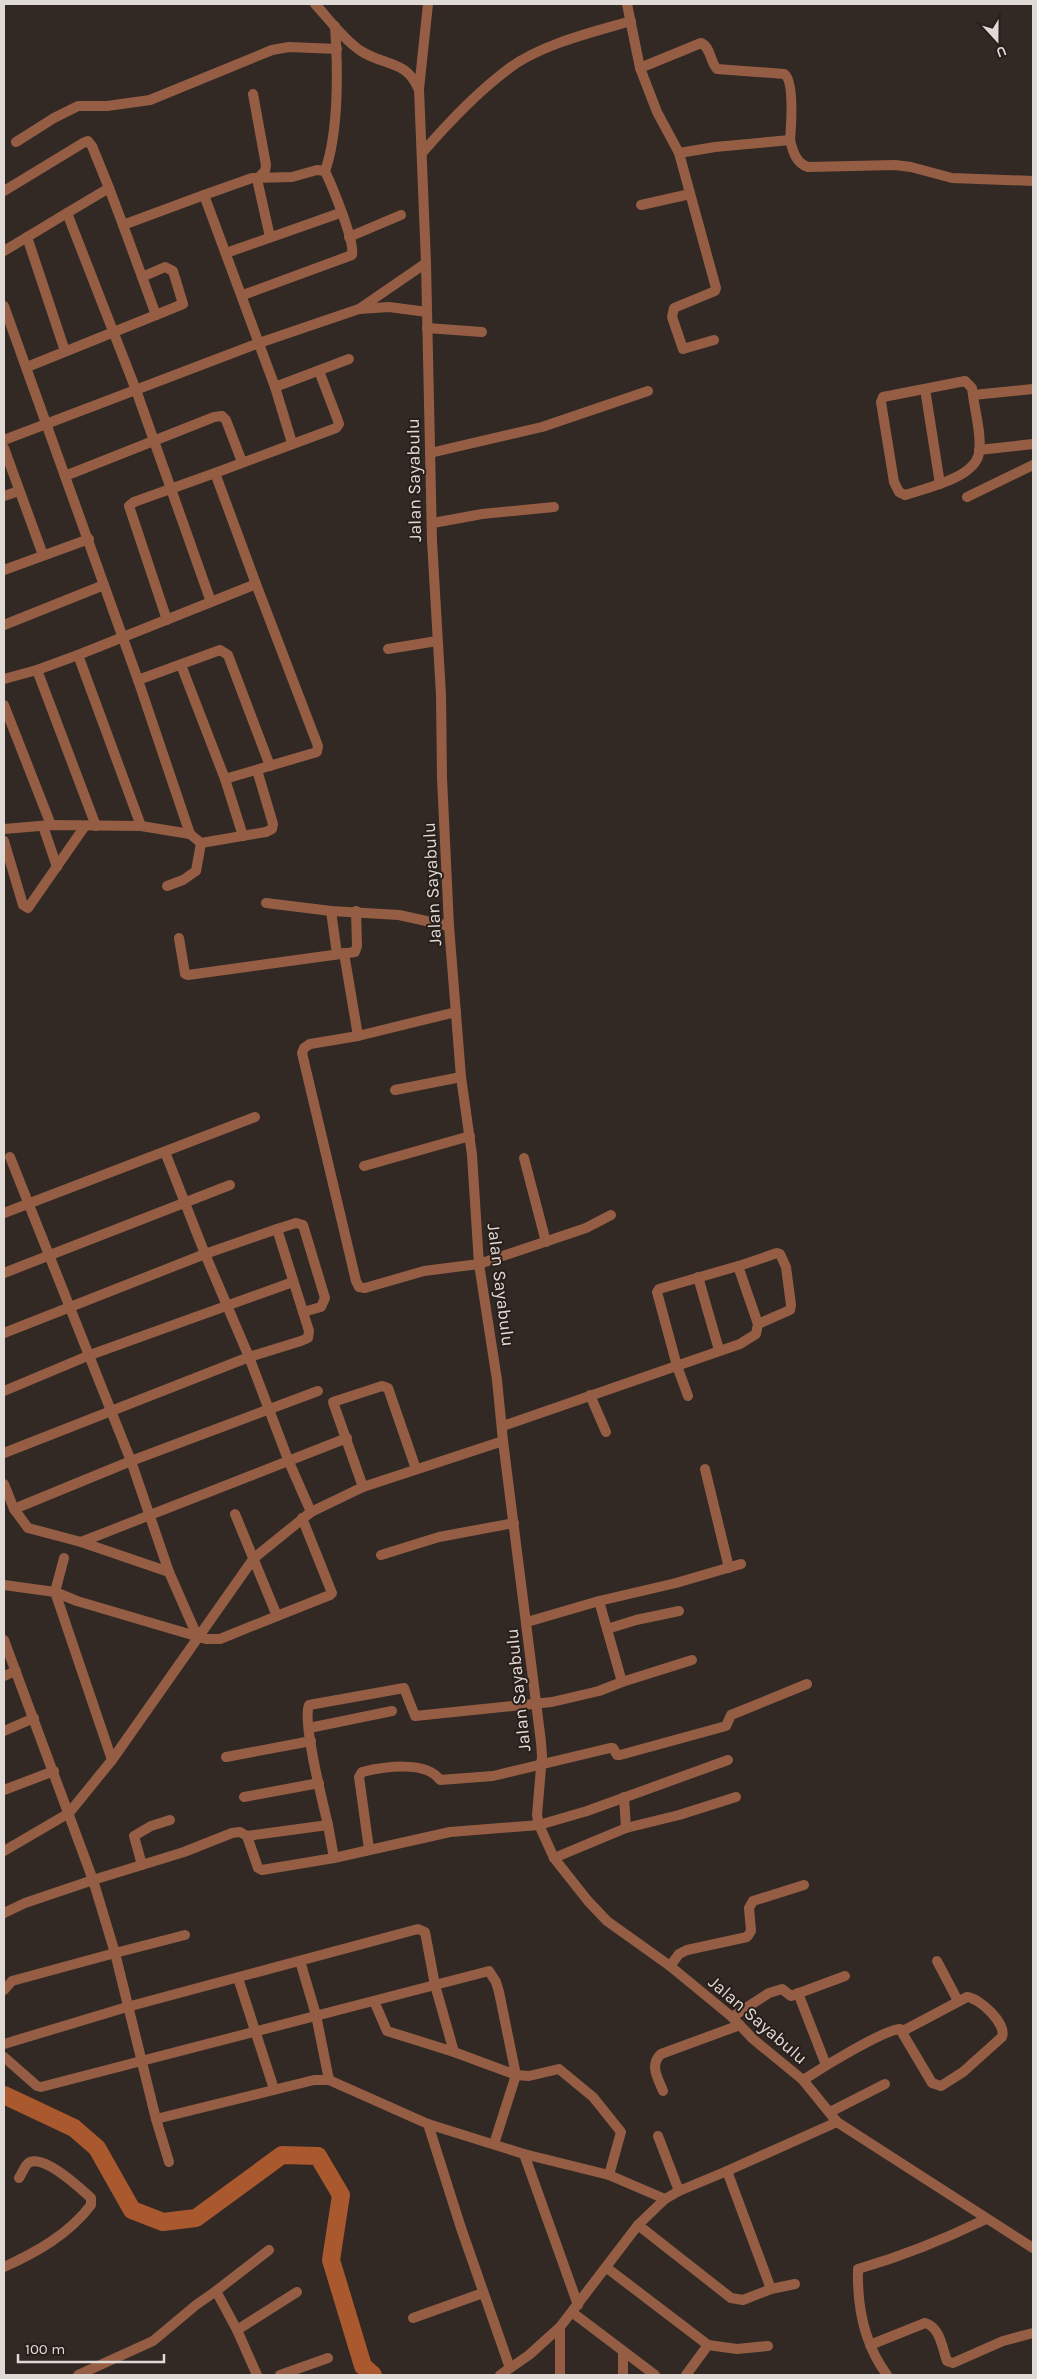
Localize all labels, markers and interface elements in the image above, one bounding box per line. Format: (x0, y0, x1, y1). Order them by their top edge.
north arrow (972, 15, 1022, 65)
text: U (994, 42, 1009, 61)
street label: Jalan Sayabulu (402, 418, 426, 542)
street label: Jalan Sayabulu (418, 822, 446, 946)
street label: Jalan Sayabulu (483, 1222, 519, 1348)
street label: Jalan Sayabulu (501, 1627, 535, 1753)
street label: Jalan Sayabulu (704, 1971, 812, 2069)
scale bar (18, 2332, 164, 2364)
text: 100 m (25, 2340, 65, 2358)

